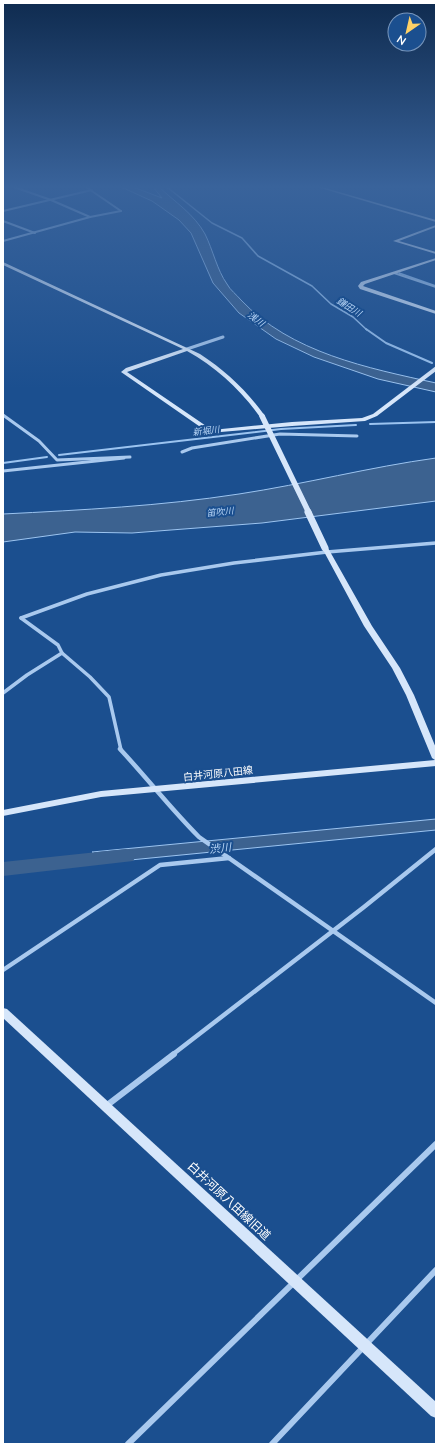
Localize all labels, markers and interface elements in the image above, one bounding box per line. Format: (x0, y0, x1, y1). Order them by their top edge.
north arrow (387, 12, 427, 52)
text: N (394, 31, 409, 48)
water label: 鎌田川 (334, 295, 364, 320)
water label: 浅川 (245, 309, 268, 330)
water label: 新堀川 (192, 423, 221, 439)
water label: 笛吹川 (206, 505, 235, 519)
street label: 白井河原八田線 (183, 763, 254, 785)
water label: 渋川 (208, 840, 233, 857)
street label: 白井河原八田線旧道 (184, 1158, 274, 1244)

